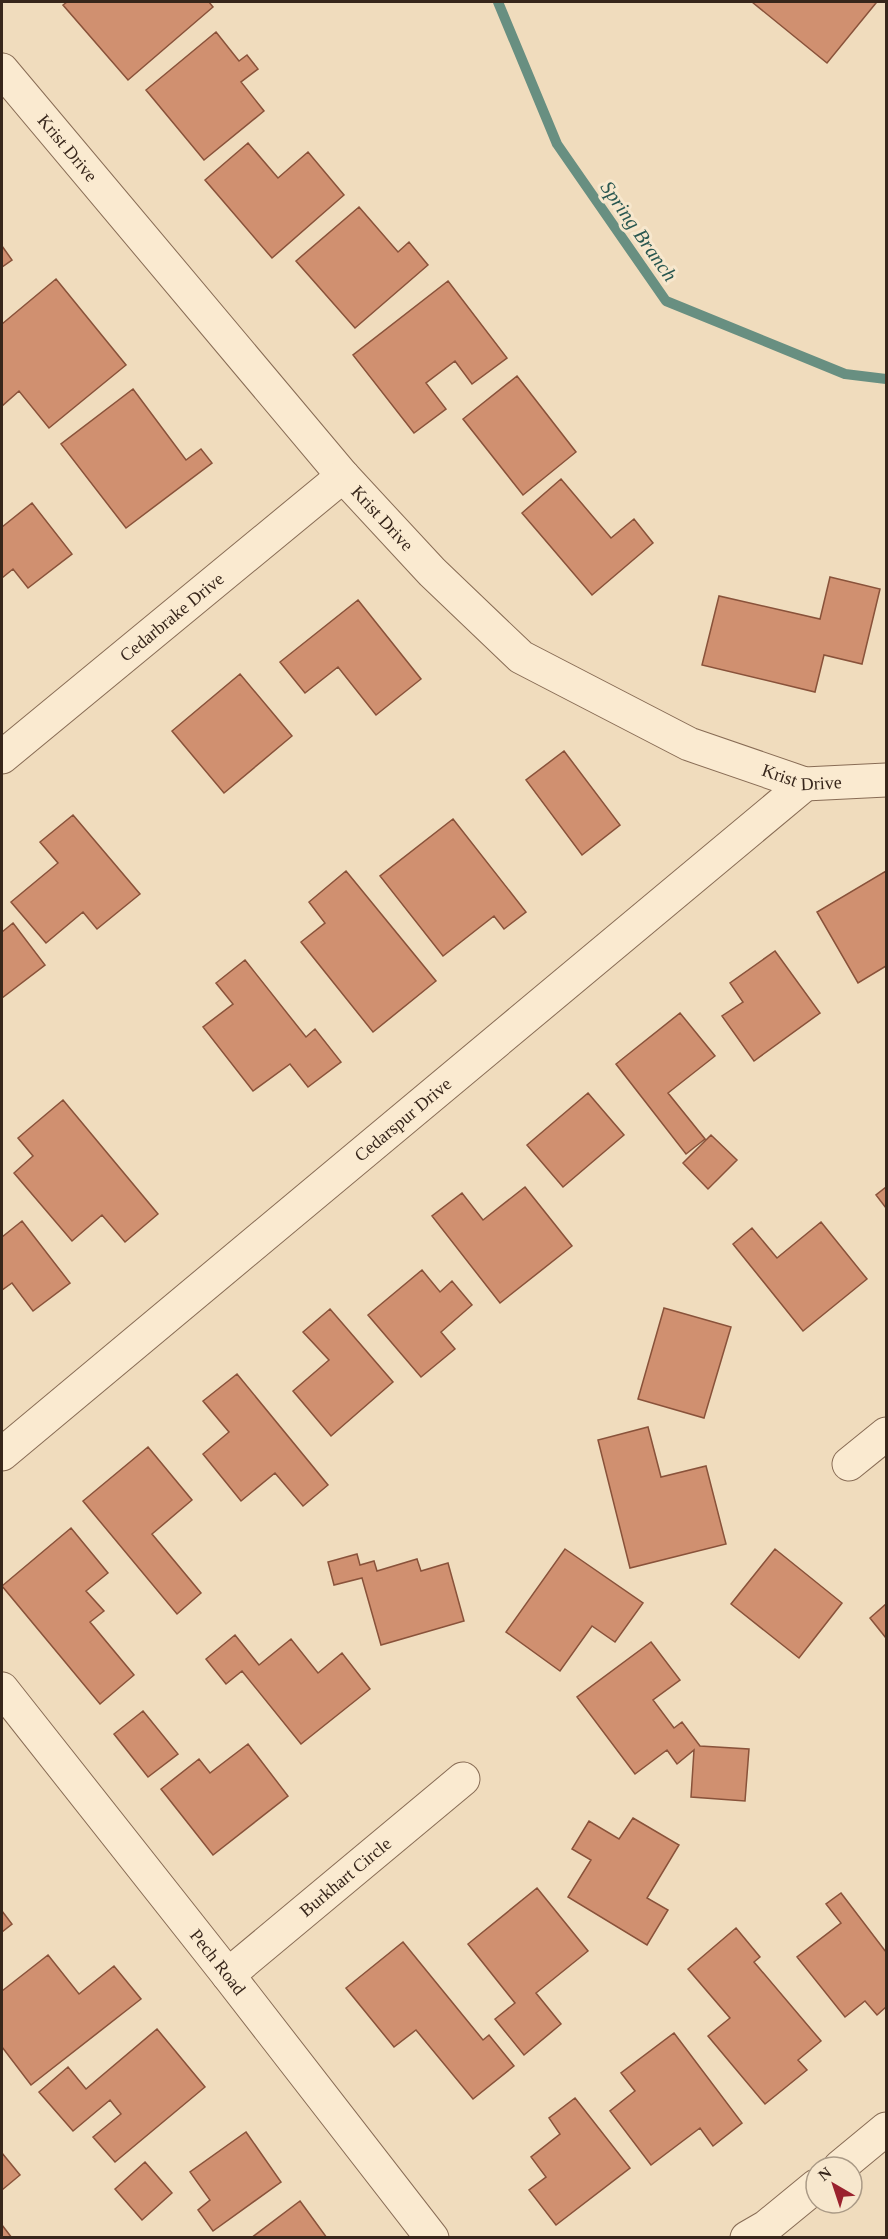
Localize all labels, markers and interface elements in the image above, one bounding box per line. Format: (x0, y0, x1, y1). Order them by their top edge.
street label: Krist Drive (34, 110, 101, 186)
water label: Spring Branch (596, 177, 682, 286)
street label: Krist Drive (347, 482, 417, 555)
street label: Cedarbrake Drive (116, 569, 228, 666)
street label: Krist Drive (759, 760, 842, 794)
street label: Cedarspur Drive (351, 1074, 455, 1166)
street label: Burkhart Circle (296, 1833, 395, 1921)
street label: Pech Road (186, 1925, 250, 1999)
north arrow (804, 2155, 864, 2215)
text: N (815, 2163, 835, 2184)

